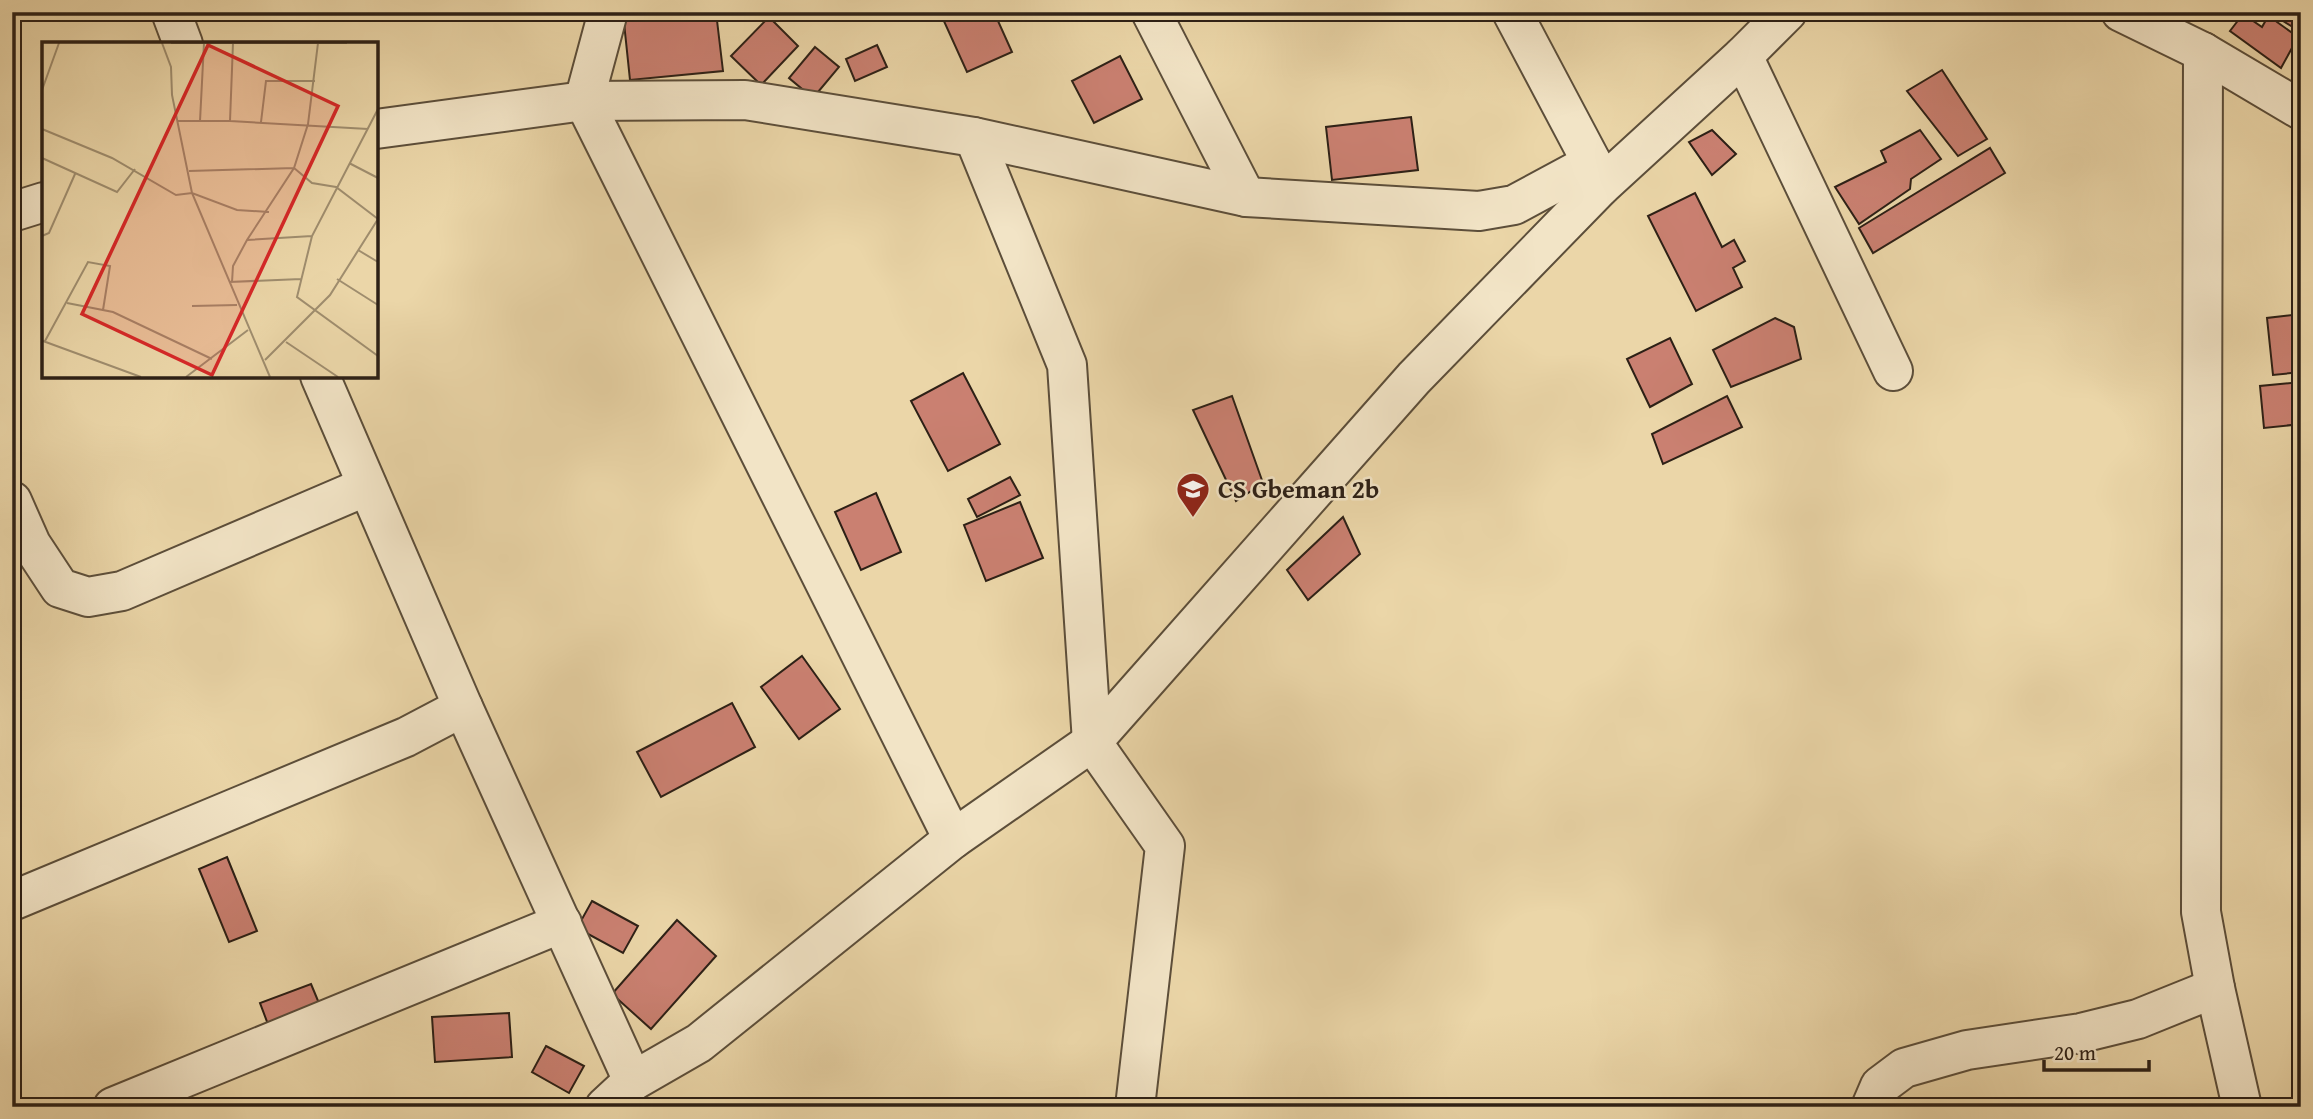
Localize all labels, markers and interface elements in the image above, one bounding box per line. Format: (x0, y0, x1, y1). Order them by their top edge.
inset map (42, 42, 378, 378)
place label: CS Gbeman 2b (1218, 469, 1379, 508)
school or university icon: CS Gbeman 2b (1174, 470, 1212, 519)
scale bar (2044, 1028, 2148, 1072)
text: 20 m (2054, 1037, 2096, 1068)

